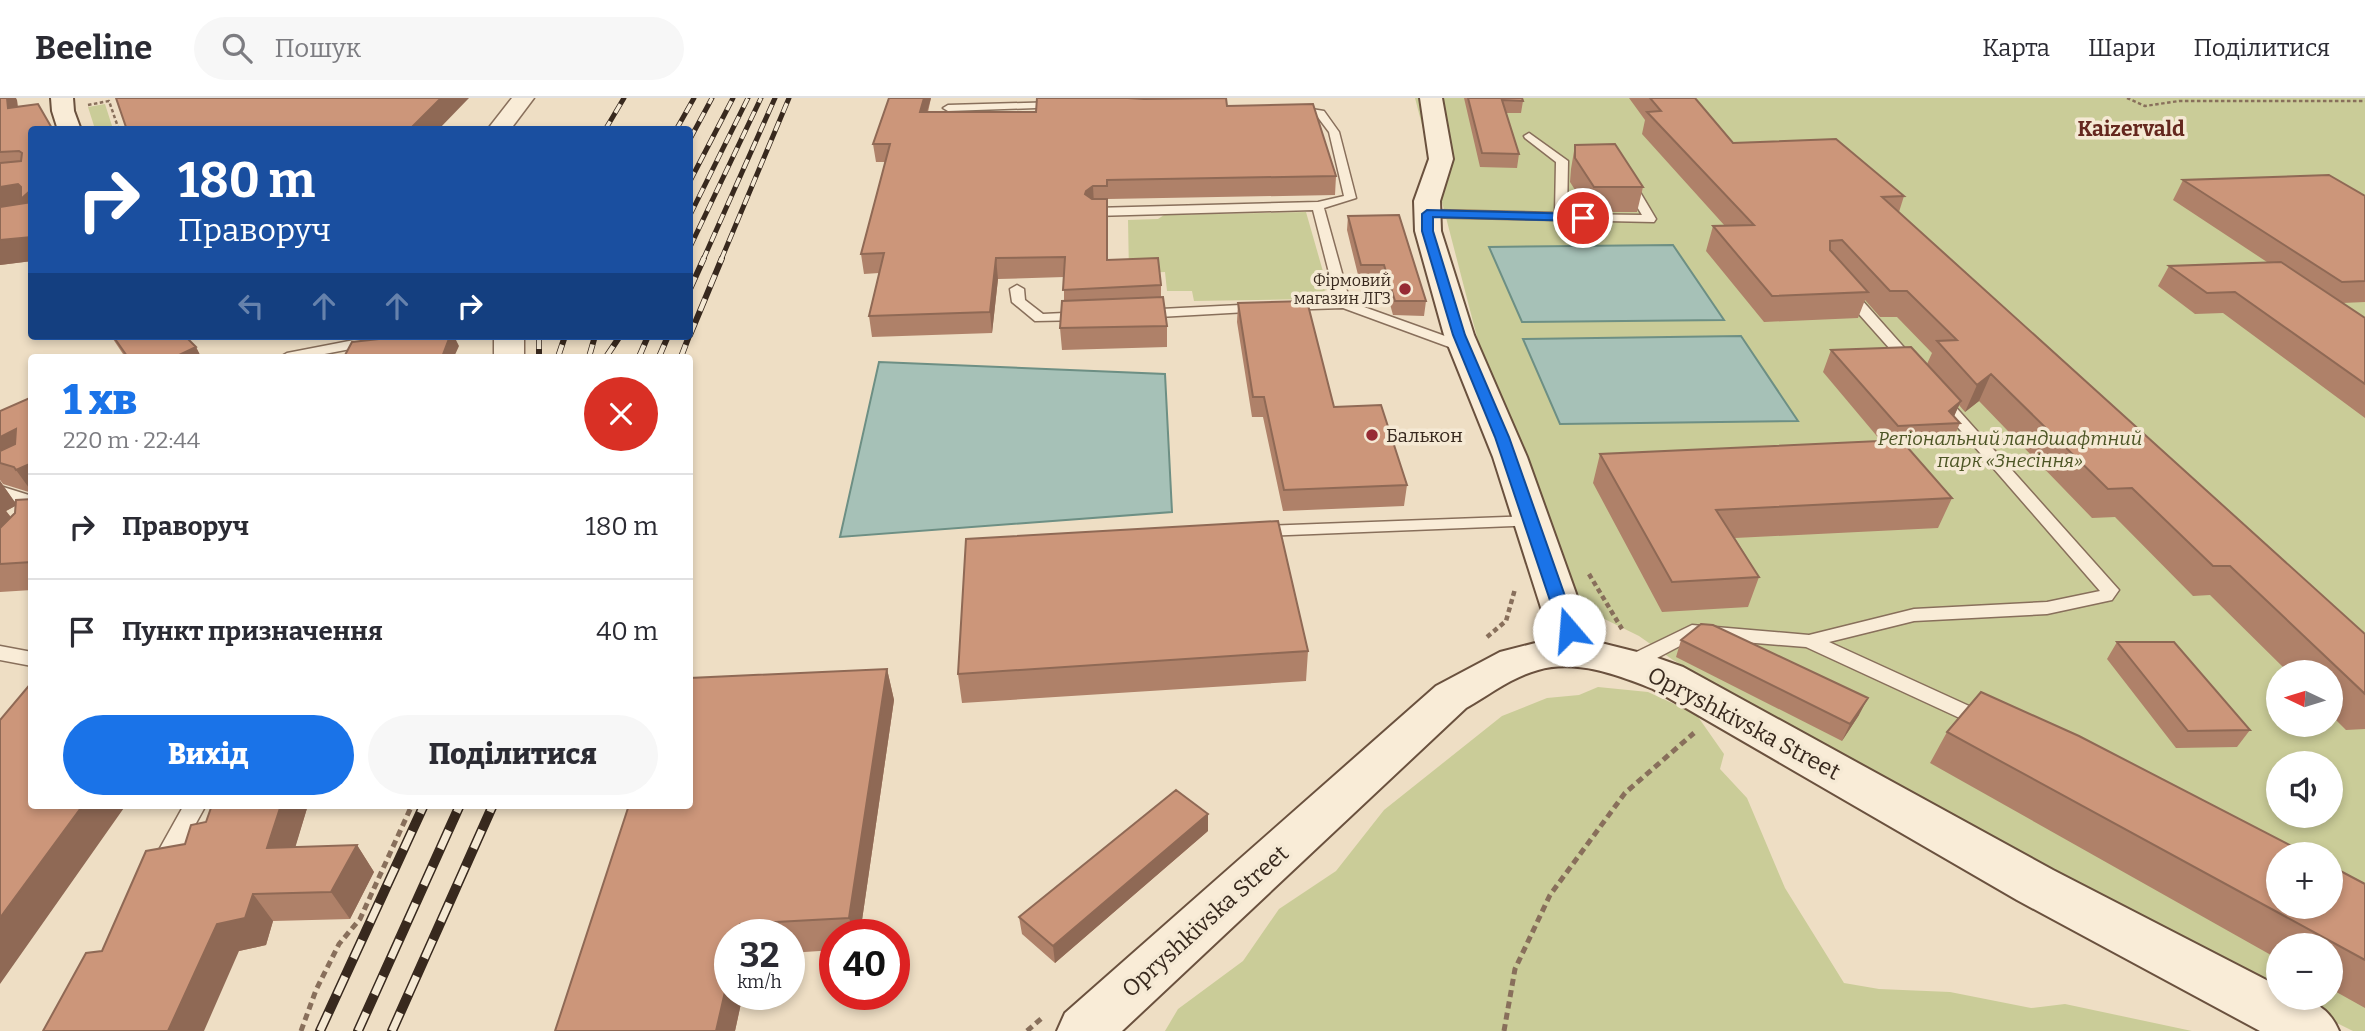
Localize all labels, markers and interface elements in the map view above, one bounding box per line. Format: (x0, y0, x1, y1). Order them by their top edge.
search box (194, 17, 684, 80)
text: Beeline (35, 28, 152, 68)
icon: search (218, 29, 256, 67)
text: Пошук (274, 33, 361, 64)
text: Карта (1982, 34, 2050, 62)
text: Шари (2088, 34, 2156, 62)
text: Поділитися (2194, 34, 2330, 62)
district label: Kaizervald (2077, 116, 2185, 142)
text: 180 m (178, 151, 315, 210)
icon: right (63, 154, 154, 245)
pin (1553, 188, 1613, 248)
icon: arrive (1564, 199, 1602, 237)
text: Праворуч (178, 211, 331, 249)
place label: Фірмовий магазин ЛГЗ (1294, 271, 1391, 308)
marker: Фірмовий магазин ЛГЗ (1397, 281, 1413, 297)
icon: left (232, 287, 270, 325)
icon: ahead (305, 287, 343, 325)
icon: ahead (378, 287, 416, 325)
icon: right (451, 287, 489, 325)
text: 1 хв (63, 375, 137, 425)
button: close (584, 377, 658, 451)
place label: Балькон (1386, 424, 1463, 447)
text: 220 m · 22:44 (63, 426, 200, 454)
marker: Балькон (1364, 427, 1380, 443)
park label: Регіональний ландшафтний парк «Знесіння» (1878, 427, 2142, 472)
icon: right (63, 508, 101, 546)
text: Праворуч (122, 511, 249, 542)
text: 180 m (585, 511, 658, 542)
position arrow (1532, 593, 1606, 667)
icon: arrive (63, 613, 101, 651)
text: Пункт призначення (122, 616, 383, 647)
text: 40 m (596, 616, 658, 647)
street label: Opryshkivska Street (1643, 660, 1845, 786)
north arrow (2266, 660, 2343, 737)
map controls (2266, 660, 2343, 1010)
button: Вихід (63, 715, 354, 795)
button: Поділитися (368, 715, 658, 795)
button: sound (2266, 751, 2343, 828)
street label: Opryshkivska Street (1116, 839, 1294, 1003)
button: + (2266, 842, 2343, 919)
speed limit sign: 40 (819, 919, 910, 1010)
button: − (2266, 933, 2343, 1010)
text: 32 (740, 934, 779, 976)
text: km/h (737, 971, 782, 993)

